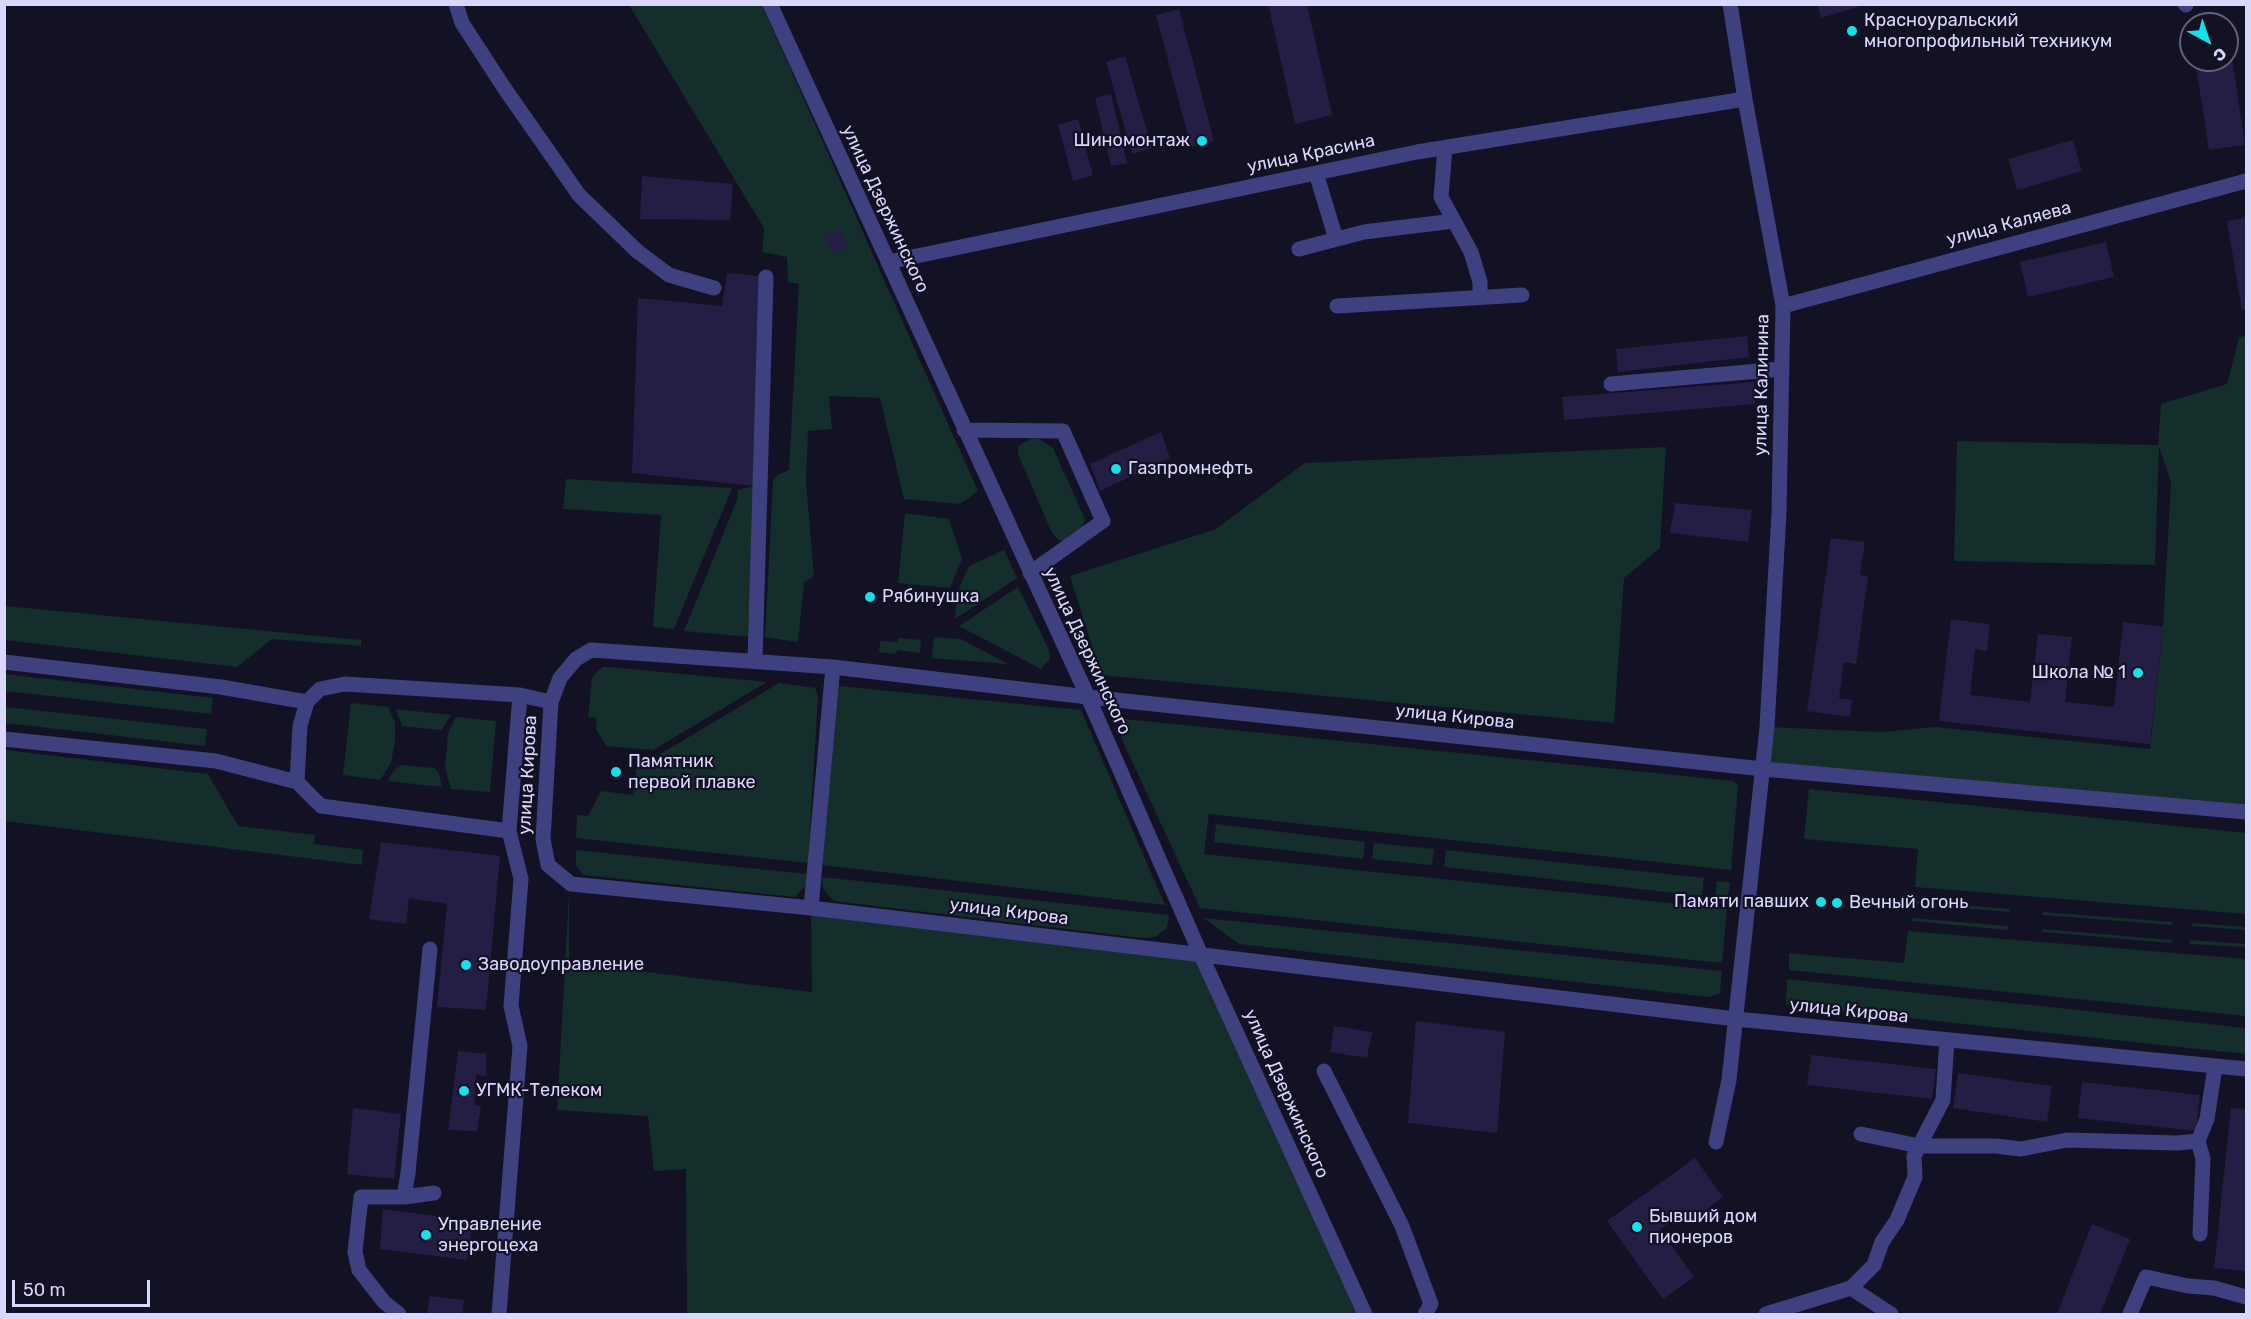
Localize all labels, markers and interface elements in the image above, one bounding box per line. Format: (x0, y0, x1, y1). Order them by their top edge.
place label: Красноуральский многопрофильный техникум (1864, 10, 2112, 52)
north arrow (2179, 12, 2239, 72)
marker: Красноуральский многопрофильный техникум (1845, 24, 1859, 38)
text: С (2209, 44, 2230, 66)
street label: улица Дзержинского (837, 122, 933, 296)
place label: Шиномонтаж (1073, 130, 1190, 152)
street label: улица Красина (1245, 130, 1377, 178)
marker: Шиномонтаж (1195, 134, 1209, 148)
street label: улица Каляева (1944, 197, 2074, 251)
street label: улица Калинина (1750, 314, 1774, 456)
place label: Газпромнефть (1128, 458, 1253, 480)
marker: Газпромнефть (1109, 462, 1123, 476)
street label: улица Дзержинского (1039, 564, 1135, 738)
place label: Рябинушка (882, 586, 979, 608)
marker: Рябинушка (863, 590, 877, 604)
place label: Школа № 1 (2032, 662, 2126, 684)
marker: Школа № 1 (2131, 666, 2145, 680)
street label: улица Кирова (1394, 700, 1516, 734)
street label: улица Кирова (514, 715, 542, 835)
place label: Памятник первой плавке (628, 751, 756, 794)
marker: Памятник первой плавке (609, 765, 623, 779)
place label: Памяти павших (1674, 891, 1809, 913)
place label: Вечный огонь (1849, 892, 1968, 914)
street label: улица Кирова (948, 894, 1070, 930)
marker: Памяти павших (1814, 895, 1828, 909)
marker: Вечный огонь (1830, 896, 1844, 910)
place label: Заводоуправление (478, 954, 644, 976)
marker: Заводоуправление (459, 958, 473, 972)
street label: улица Кирова (1788, 994, 1910, 1028)
street label: улица Дзержинского (1239, 1006, 1333, 1182)
place label: УГМК-Телеком (476, 1080, 602, 1102)
marker: УГМК-Телеком (457, 1084, 471, 1098)
place label: Бывший дом пионеров (1649, 1206, 1757, 1248)
place label: Управление энергоцеха (438, 1214, 542, 1256)
marker: Бывший дом пионеров (1630, 1220, 1644, 1234)
marker: Управление энергоцеха (419, 1228, 433, 1242)
scale bar (15, 1268, 153, 1306)
text: 50 m (23, 1279, 66, 1301)

